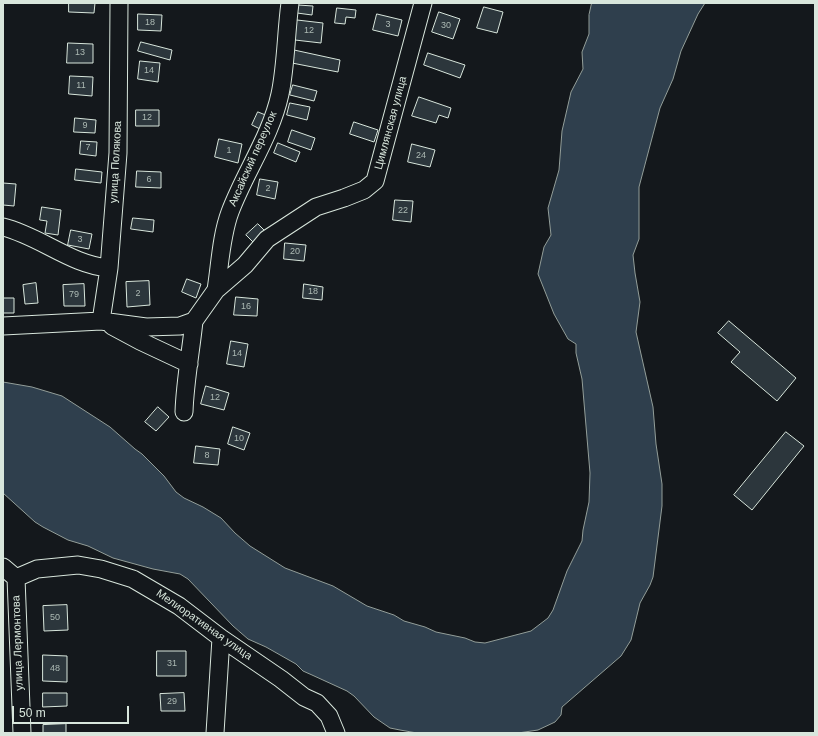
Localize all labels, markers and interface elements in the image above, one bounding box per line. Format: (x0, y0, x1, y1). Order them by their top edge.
house number: 18 (145, 18, 155, 28)
house number: 3 (385, 20, 391, 30)
house number: 30 (441, 21, 451, 31)
house number: 12 (304, 26, 314, 36)
house number: 13 (75, 48, 85, 58)
house number: 14 (144, 66, 154, 76)
street label: Цимлянская улица (372, 75, 410, 171)
house number: 11 (76, 81, 86, 91)
street label: Аксайский переулок (226, 109, 280, 209)
house number: 12 (142, 113, 152, 123)
house number: 9 (82, 121, 88, 131)
street label: улица Полякова (107, 121, 125, 203)
house number: 7 (85, 143, 91, 153)
house number: 1 (226, 146, 232, 156)
house number: 24 (416, 151, 426, 161)
house number: 6 (146, 175, 152, 185)
house number: 2 (265, 184, 271, 194)
house number: 22 (398, 206, 408, 216)
house number: 3 (77, 235, 83, 245)
house number: 20 (290, 247, 300, 257)
house number: 18 (308, 287, 318, 297)
house number: 2 (135, 289, 141, 299)
house number: 79 (69, 290, 79, 300)
house number: 16 (241, 302, 251, 312)
house number: 14 (232, 349, 242, 359)
house number: 12 (210, 393, 220, 403)
house number: 10 (234, 434, 244, 444)
house number: 8 (204, 451, 210, 461)
street label: Мелиоративная улица (153, 587, 255, 663)
street label: улица Лермонтова (10, 595, 26, 691)
house number: 50 (50, 613, 60, 623)
house number: 31 (167, 659, 177, 669)
house number: 48 (50, 664, 60, 674)
house number: 29 (167, 697, 177, 707)
scale bar (14, 698, 131, 724)
text: 50 m (19, 706, 46, 720)

